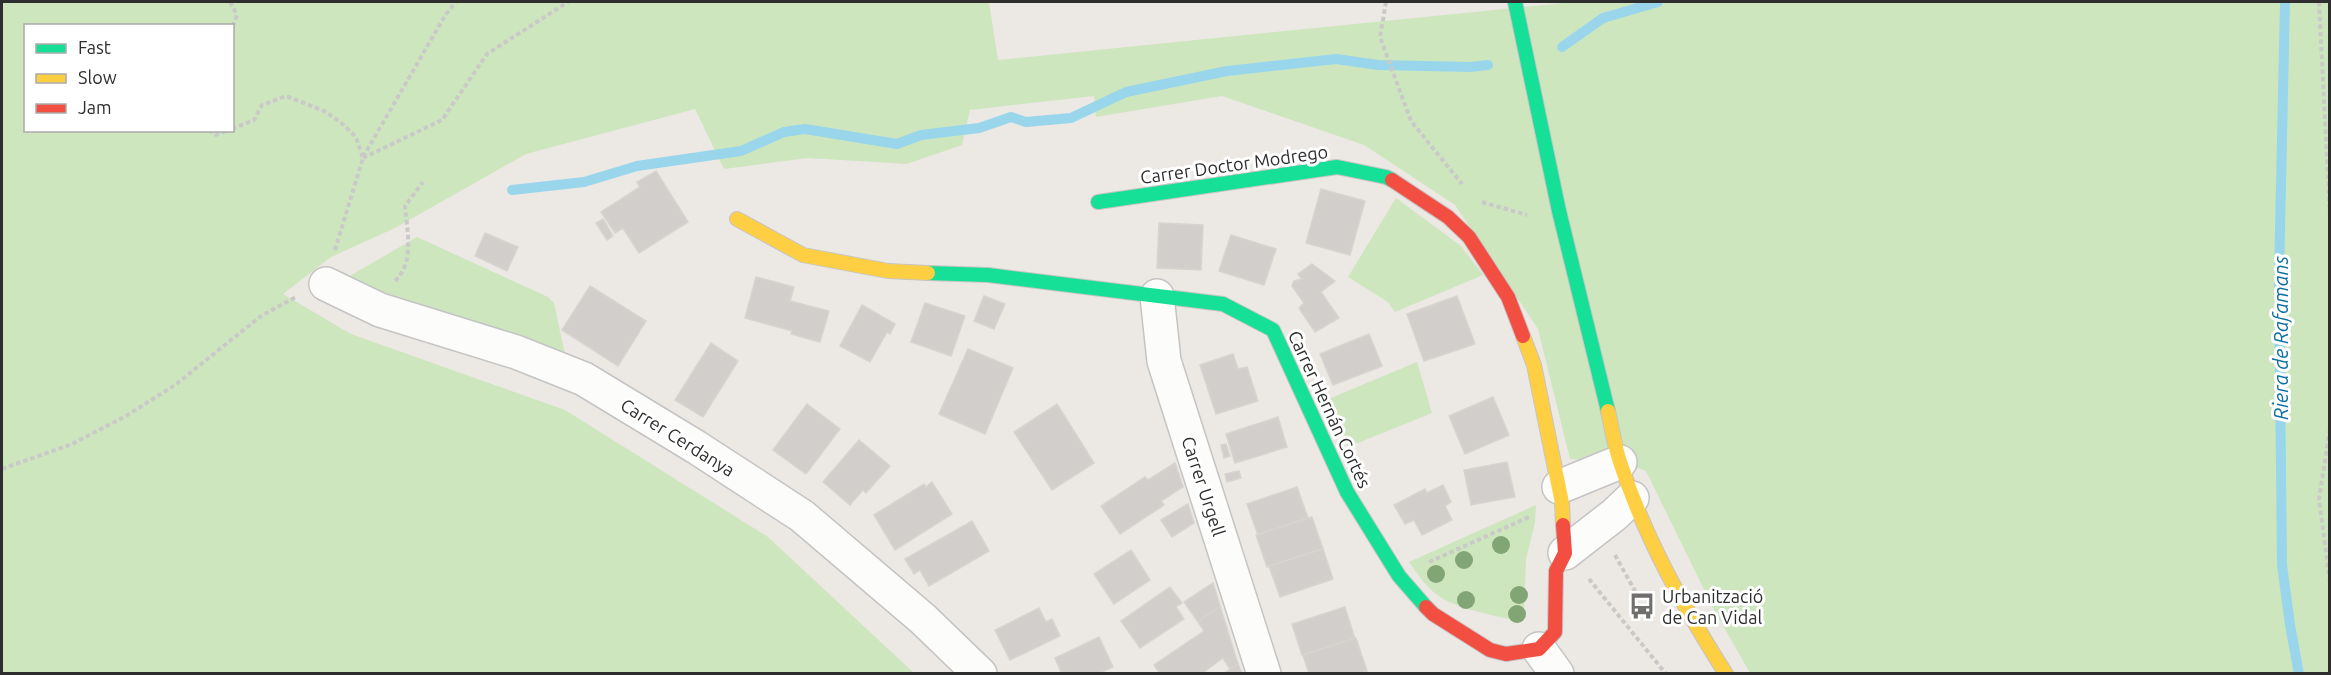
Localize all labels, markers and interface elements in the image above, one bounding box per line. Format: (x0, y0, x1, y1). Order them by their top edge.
legend (24, 24, 234, 132)
text: Fast (78, 37, 111, 57)
text: Slow (78, 67, 117, 87)
text: Jam (78, 97, 112, 117)
street label: Carrer Doctor Modrego (1139, 141, 1329, 187)
water label: Riera de Rafamans (2269, 255, 2292, 420)
street label: Carrer Hernán Cortés (1285, 327, 1375, 491)
street label: Carrer Cerdanya (617, 394, 739, 480)
street label: Carrer Urgell (1178, 434, 1230, 539)
place label: Urbanització de Can Vidal (1662, 586, 1763, 627)
bus stop icon: Urbanització de Can Vidal (1627, 591, 1657, 621)

